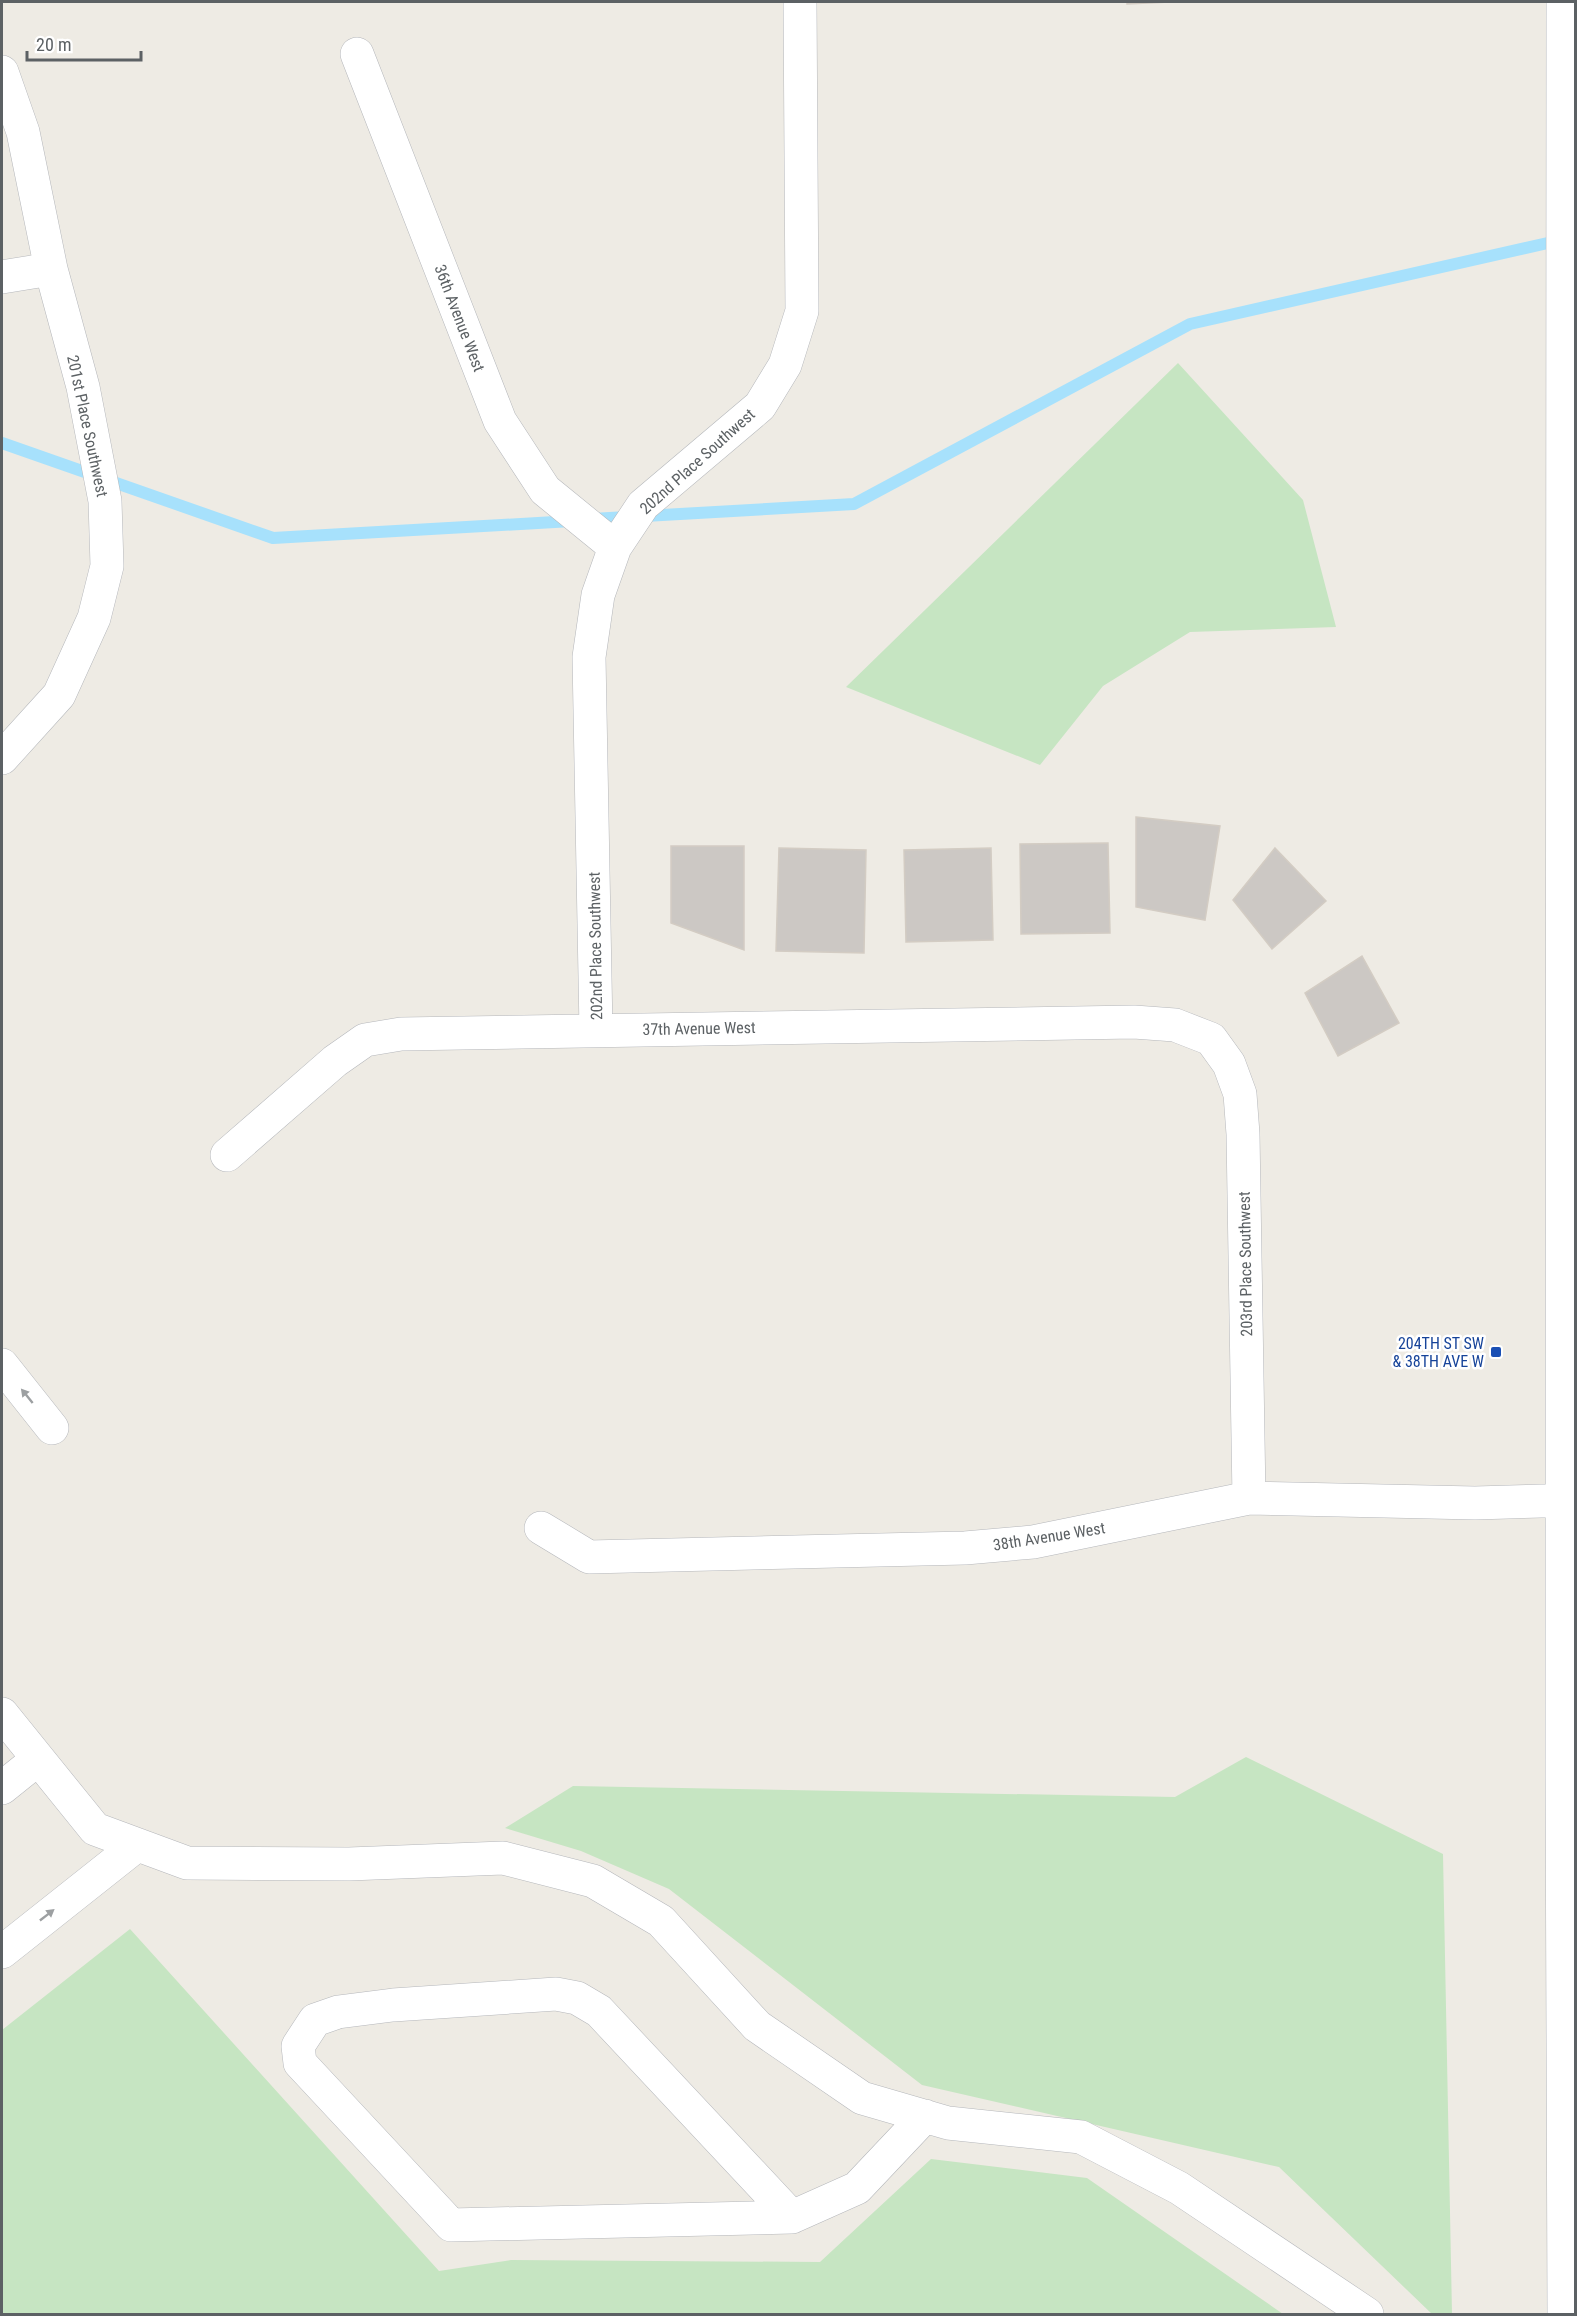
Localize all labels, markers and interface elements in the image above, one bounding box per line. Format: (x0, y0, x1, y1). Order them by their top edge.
scale bar (27, 24, 141, 62)
text: 20 m (36, 34, 71, 55)
street label: 36th Avenue West (430, 262, 489, 375)
street label: 201st Place Southwest (63, 353, 112, 499)
street label: 202nd Place Southwest (636, 405, 759, 518)
street label: 202nd Place Southwest (585, 871, 606, 1020)
street label: 37th Avenue West (642, 1018, 756, 1039)
street label: 203rd Place Southwest (1235, 1191, 1256, 1337)
place label: 204TH ST SW & 38TH AVE W (1393, 1334, 1484, 1371)
marker: 204TH ST SW & 38TH AVE W (1489, 1345, 1503, 1359)
one-way arrow (21, 1389, 34, 1404)
street label: 38th Avenue West (992, 1518, 1107, 1555)
one-way arrow (40, 1910, 55, 1922)

